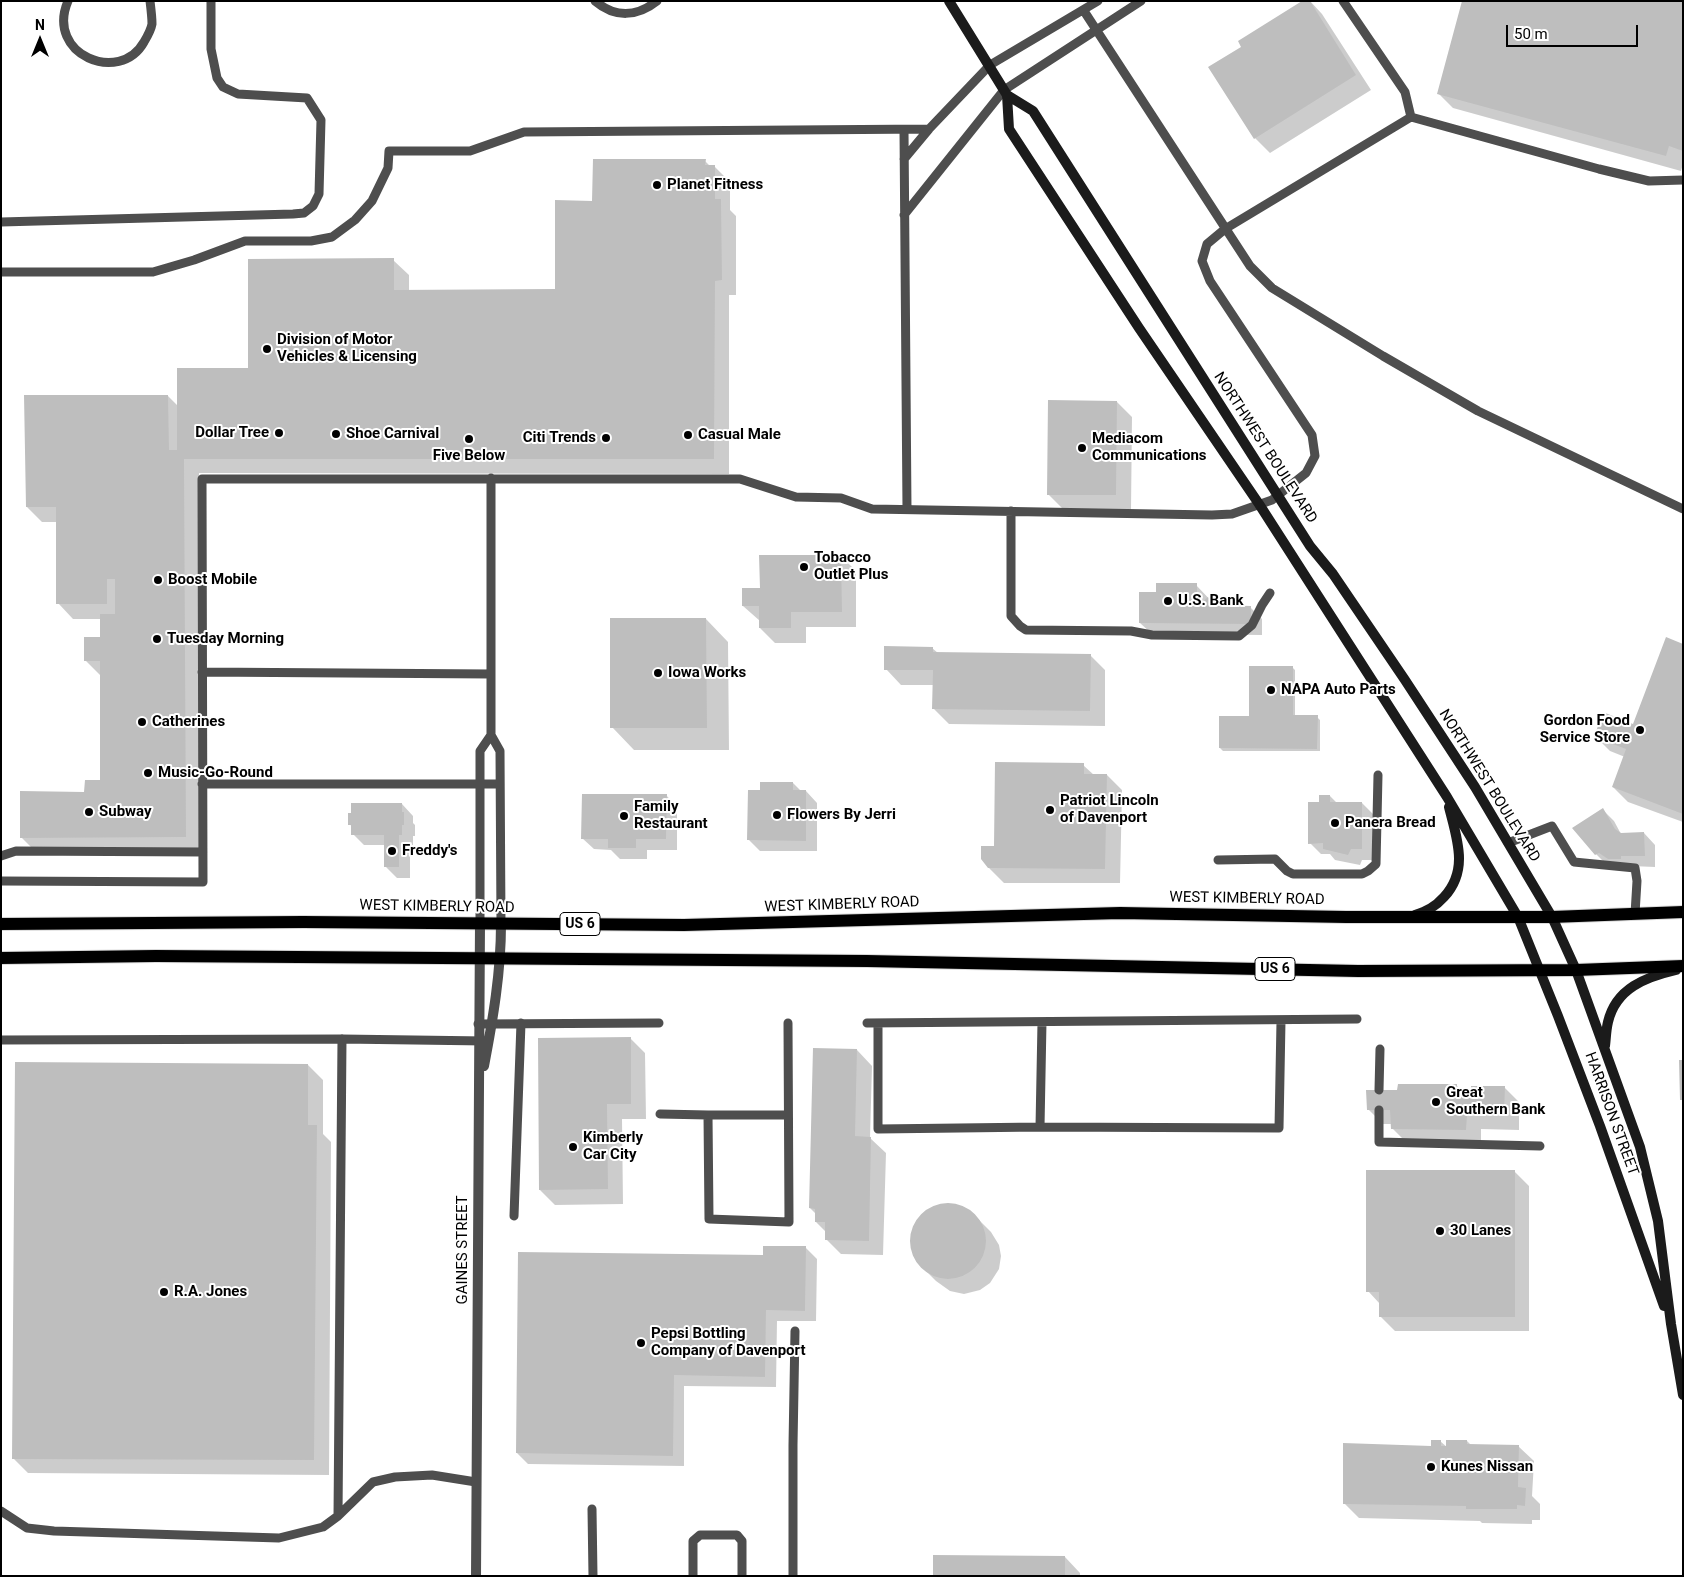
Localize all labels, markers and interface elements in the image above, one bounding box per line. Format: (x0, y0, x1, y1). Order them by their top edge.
north arrow (15, 15, 65, 65)
scale bar (1509, 15, 1642, 47)
text: N (35, 17, 45, 33)
text: 50 m (1514, 25, 1548, 43)
place label: Planet Fitness (667, 176, 763, 194)
marker: Planet Fitness (651, 179, 663, 191)
place label: Division of Motor Vehicles & Licensing (277, 331, 417, 366)
marker: Division of Motor Vehicles & Licensing (261, 343, 273, 355)
street label: NORTHWEST BOULEVARD (1209, 369, 1321, 527)
place label: Dollar Tree (195, 424, 269, 442)
place label: Shoe Carnival (346, 425, 439, 443)
place label: Casual Male (698, 426, 781, 444)
marker: Dollar Tree (273, 427, 285, 439)
marker: Shoe Carnival (330, 428, 342, 440)
place label: Citi Trends (523, 429, 596, 447)
marker: Casual Male (682, 429, 694, 441)
place label: Mediacom Communications (1092, 430, 1207, 465)
marker: Citi Trends (600, 432, 612, 444)
marker: Five Below (463, 433, 475, 445)
marker: Mediacom Communications (1076, 442, 1088, 454)
place label: Five Below (433, 447, 505, 465)
place label: Tobacco Outlet Plus (814, 549, 888, 584)
marker: Tobacco Outlet Plus (798, 561, 810, 573)
place label: Boost Mobile (168, 571, 257, 589)
marker: Boost Mobile (152, 574, 164, 586)
place label: U.S. Bank (1178, 592, 1244, 610)
marker: U.S. Bank (1162, 595, 1174, 607)
place label: Tuesday Morning (167, 630, 284, 648)
marker: Tuesday Morning (151, 633, 163, 645)
place label: Iowa Works (668, 664, 746, 682)
marker: Iowa Works (652, 667, 664, 679)
place label: NAPA Auto Parts (1281, 681, 1396, 699)
marker: NAPA Auto Parts (1265, 684, 1277, 696)
street label: NORTHWEST BOULEVARD (1435, 706, 1543, 866)
place label: Gordon Food Service Store (1540, 712, 1630, 747)
place label: Catherines (152, 713, 225, 731)
marker: Catherines (136, 716, 148, 728)
marker: Gordon Food Service Store (1634, 724, 1646, 736)
place label: Music-Go-Round (158, 764, 273, 782)
marker: Music-Go-Round (142, 767, 154, 779)
place label: Patriot Lincoln of Davenport (1060, 792, 1159, 827)
place label: Family Restaurant (634, 798, 708, 833)
place label: Subway (99, 803, 152, 821)
marker: Patriot Lincoln of Davenport (1044, 804, 1056, 816)
marker: Subway (83, 806, 95, 818)
place label: Flowers By Jerri (787, 806, 896, 824)
marker: Flowers By Jerri (771, 809, 783, 821)
marker: Family Restaurant (618, 810, 630, 822)
place label: Panera Bread (1345, 814, 1436, 832)
marker: Panera Bread (1329, 817, 1341, 829)
place label: Freddy's (402, 842, 458, 860)
marker: Freddy's (386, 845, 398, 857)
street label: WEST KIMBERLY ROAD (1169, 889, 1325, 909)
street label: WEST KIMBERLY ROAD (764, 893, 920, 917)
street label: WEST KIMBERLY ROAD (359, 897, 515, 917)
road number: US 6 (560, 912, 600, 936)
road number: US 6 (1255, 958, 1295, 981)
street label: HARRISON STREET (1580, 1050, 1642, 1178)
place label: Great Southern Bank (1446, 1084, 1545, 1119)
marker: Great Southern Bank (1430, 1096, 1442, 1108)
place label: Kimberly Car City (583, 1129, 643, 1164)
marker: Kimberly Car City (567, 1141, 579, 1153)
street label: GAINES STREET (454, 1195, 472, 1305)
place label: 30 Lanes (1450, 1222, 1511, 1240)
marker: 30 Lanes (1434, 1225, 1446, 1237)
place label: R.A. Jones (174, 1283, 247, 1301)
marker: R.A. Jones (158, 1286, 170, 1298)
place label: Pepsi Bottling Company of Davenport (651, 1325, 806, 1360)
marker: Pepsi Bottling Company of Davenport (635, 1337, 647, 1349)
place label: Kunes Nissan (1441, 1458, 1533, 1476)
marker: Kunes Nissan (1425, 1461, 1437, 1473)

